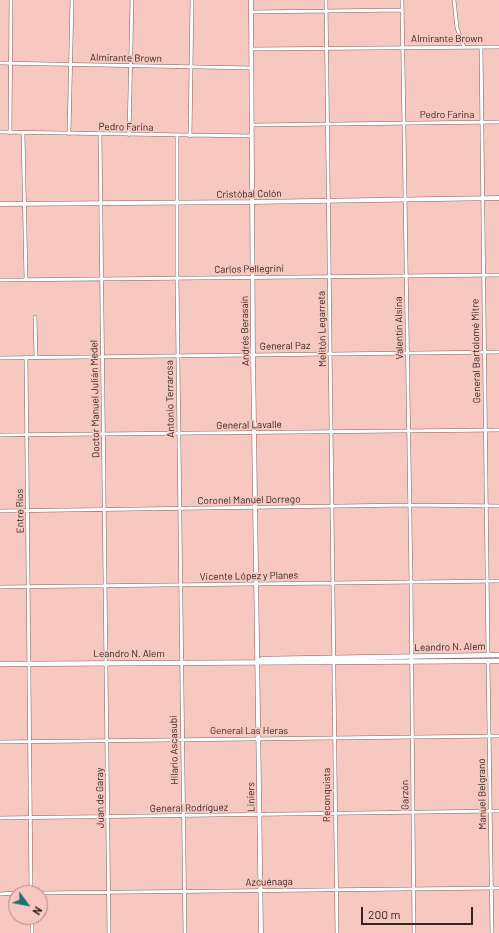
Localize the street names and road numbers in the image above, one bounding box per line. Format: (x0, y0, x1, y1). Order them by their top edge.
street label: Almirante Brown (411, 33, 483, 45)
street label: Almirante Brown (90, 51, 162, 65)
street label: Pedro Farina (420, 109, 474, 121)
street label: Pedro Farina (99, 121, 153, 133)
street label: Cristóbal Colón (216, 187, 282, 201)
street label: Carlos Pellegrini (214, 262, 284, 276)
street label: Melitón Legarreta (315, 291, 329, 367)
street label: Andrés Berasaín (238, 296, 252, 366)
street label: Valentín Alsina (392, 296, 406, 360)
street label: General Bartolomé Mitre (469, 299, 483, 403)
street label: Doctor Manuel Julián Medel (88, 340, 102, 458)
street label: General Paz (260, 340, 310, 352)
street label: Antonio Terrarosa (163, 360, 177, 438)
street label: General Lavalle (216, 418, 282, 432)
street label: Entre Ríos (14, 489, 26, 533)
street label: Coronel Manuel Dorrego (197, 493, 301, 507)
street label: Vicente López y Planes (200, 569, 298, 583)
street label: Leandro N. Alem (414, 640, 486, 654)
street label: Leandro N. Alem (93, 648, 165, 660)
street label: Hilario Ascasubi (167, 715, 181, 785)
street label: General Las Heras (210, 725, 288, 737)
street label: Manuel Belgrano (475, 758, 489, 830)
street label: Juan de Garay (93, 767, 107, 829)
street label: Reconquista (321, 768, 333, 822)
street label: Garzón (399, 780, 411, 810)
street label: Liniers (245, 782, 257, 812)
street label: General Rodríguez (150, 801, 228, 815)
street label: Azcuénaga (245, 876, 293, 888)

